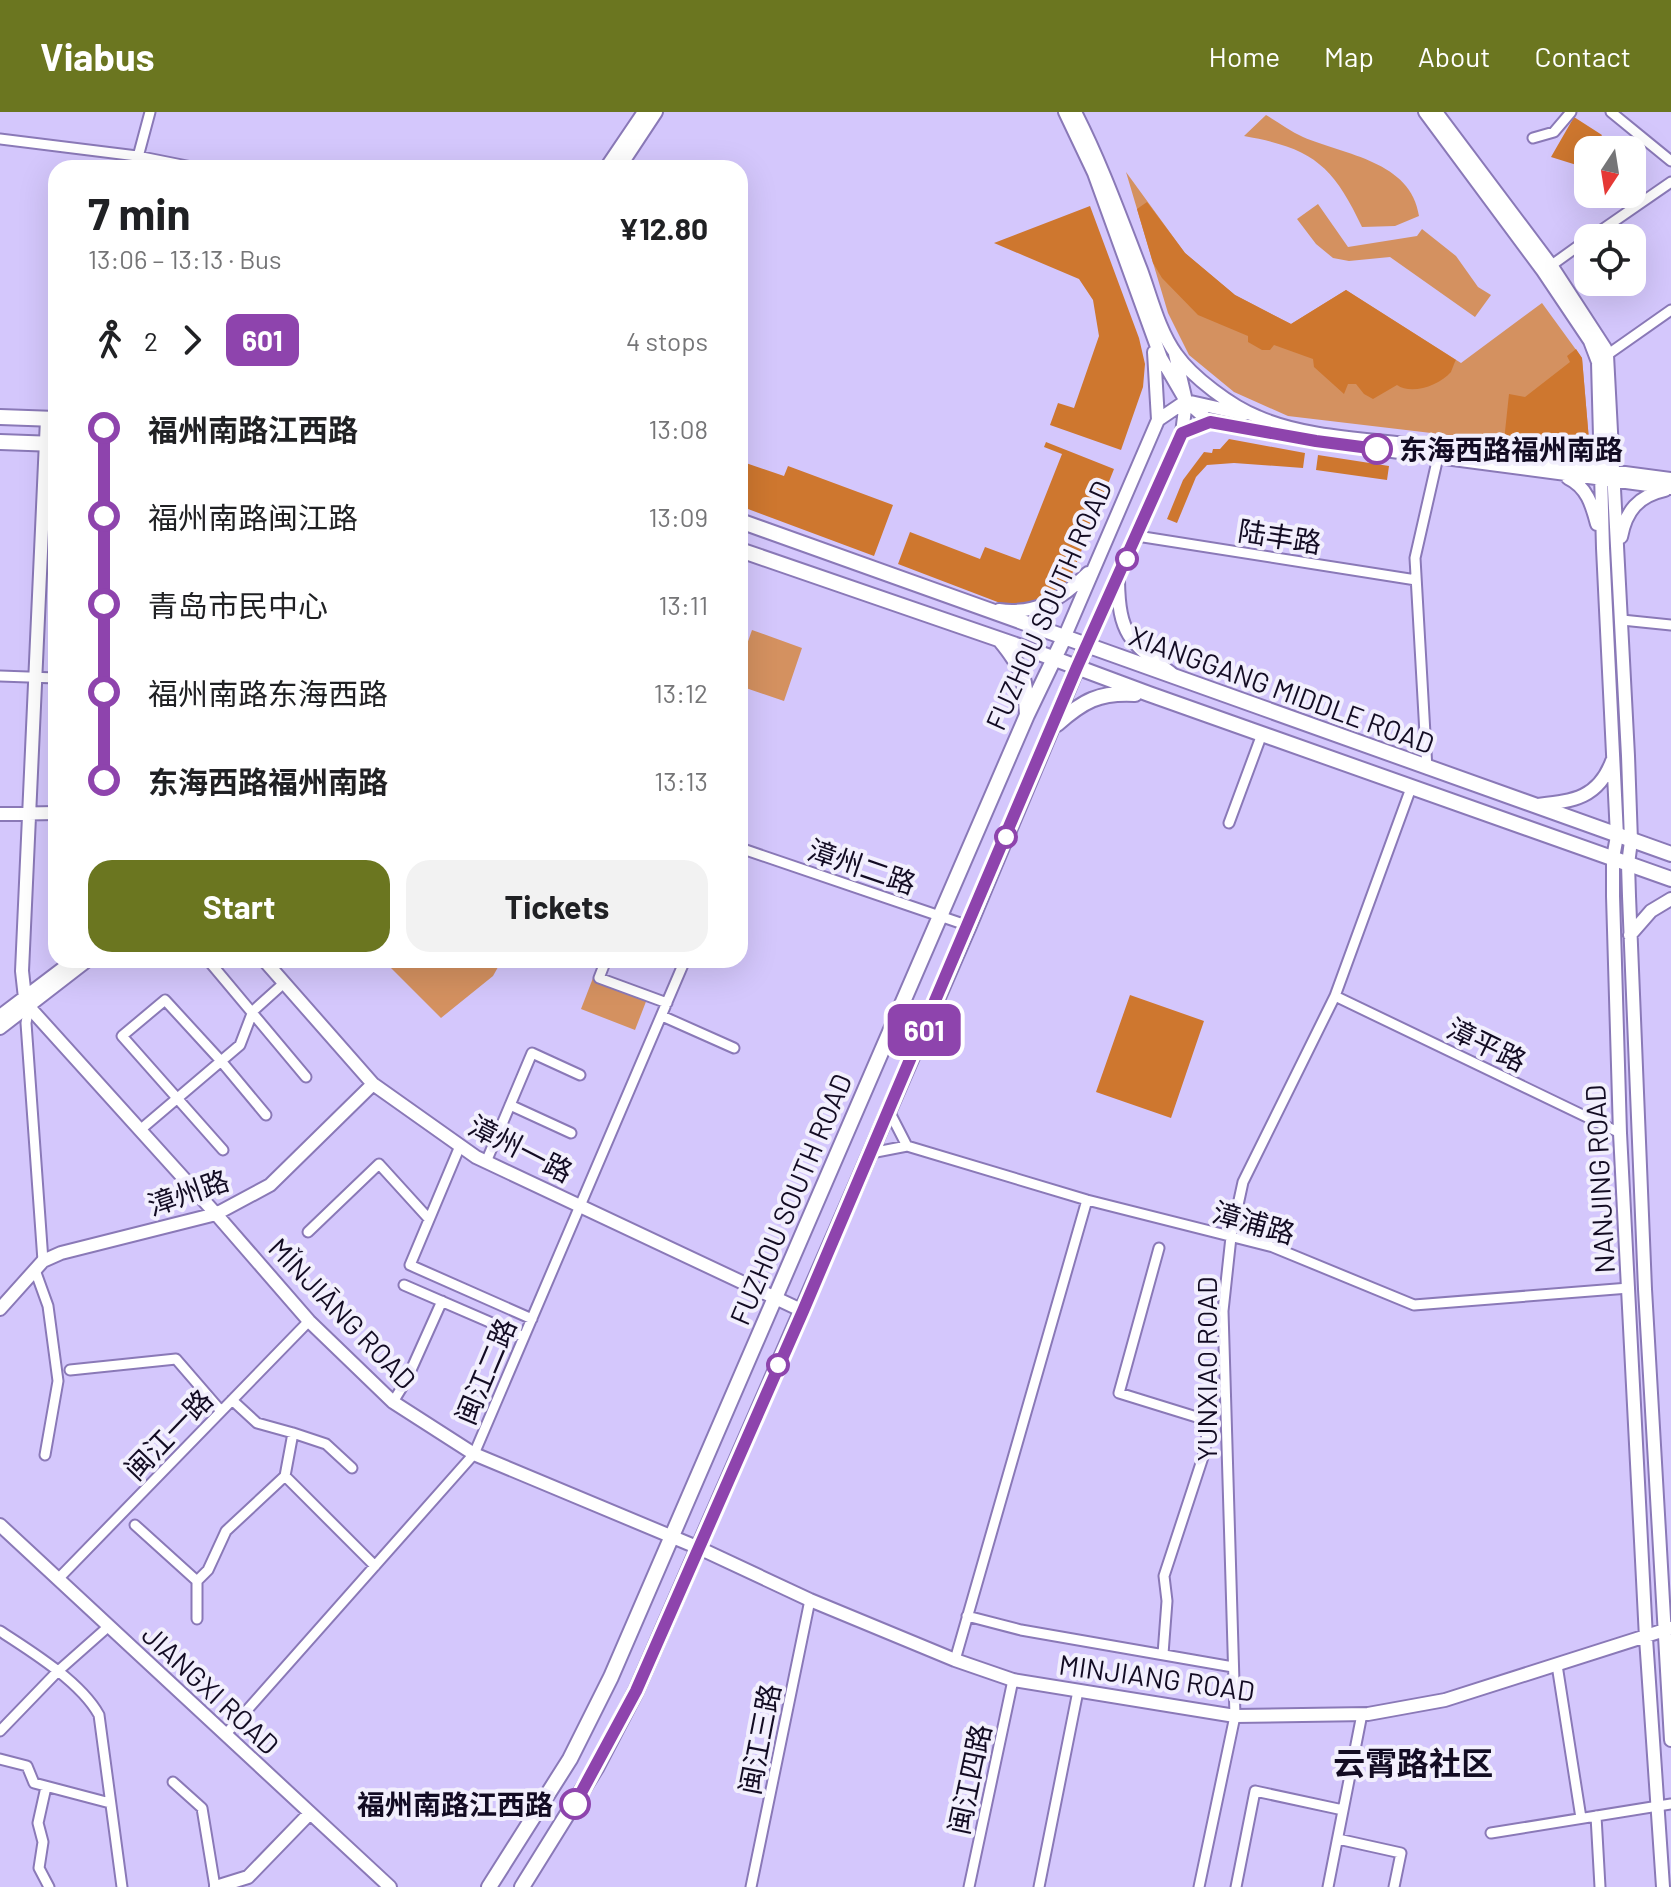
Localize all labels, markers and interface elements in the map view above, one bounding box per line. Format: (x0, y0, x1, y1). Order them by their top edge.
text: Viabus (40, 33, 155, 79)
text: Home (1209, 39, 1280, 73)
text: Map (1324, 39, 1374, 73)
text: About (1418, 39, 1490, 73)
text: Contact (1534, 39, 1631, 73)
north arrow (1574, 136, 1646, 208)
map controls (1574, 136, 1646, 296)
text: 7 min (88, 186, 191, 239)
text: ¥12.80 (619, 210, 708, 246)
button: locate (1574, 224, 1646, 296)
text: 13:06 – 13:13 · Bus (88, 243, 282, 274)
icon: walk (88, 318, 132, 362)
icon: forward (170, 318, 214, 362)
text: 601 (242, 323, 283, 357)
text: 2 (144, 325, 158, 356)
text: 4 stops (626, 325, 708, 356)
text: 福州南路江西路 (148, 411, 358, 447)
text: 13:08 (648, 413, 708, 444)
place label: 东海西路福州南路 (1399, 432, 1623, 466)
marker: 东海西路福州南路 (1362, 434, 1392, 464)
street label: FUZHOU SOUTH ROAD (978, 475, 1118, 735)
text: 福州南路闽江路 (148, 499, 358, 535)
text: 13:09 (648, 501, 708, 532)
street label: 陆丰路 (1236, 513, 1324, 559)
unlabelled marker (1116, 548, 1138, 570)
text: 青岛市民中心 (148, 587, 328, 623)
text: 13:11 (658, 589, 708, 620)
street label: XIANGGANG MIDDLE ROAD (1125, 618, 1439, 760)
text: 福州南路东海西路 (148, 675, 388, 711)
text: 13:12 (654, 677, 708, 708)
text: 东海西路福州南路 (148, 763, 388, 799)
text: 13:13 (654, 765, 708, 796)
unlabelled marker (995, 826, 1017, 848)
street label: 漳州二路 (804, 832, 920, 900)
button: Start (88, 860, 390, 952)
button: Tickets (406, 860, 708, 952)
line badge: 601 (878, 1004, 970, 1056)
street label: 漳平路 (1442, 1010, 1532, 1078)
text: 601 (904, 1013, 944, 1047)
street label: FUZHOU SOUTH ROAD (722, 1068, 858, 1330)
street label: NANJING ROAD (1577, 1084, 1621, 1274)
street label: 漳州一路 (463, 1107, 579, 1189)
street label: 漳州路 (143, 1162, 233, 1222)
street label: 漳浦路 (1209, 1194, 1299, 1250)
street label: MǏNJIĀNG ROAD (262, 1230, 424, 1396)
street label: YUNXIAO ROAD (1189, 1276, 1223, 1462)
street label: 闽江二路 (447, 1313, 523, 1429)
unlabelled marker (767, 1354, 789, 1376)
street label: 闽江一路 (117, 1382, 219, 1486)
street label: JIANGXI ROAD (136, 1617, 286, 1761)
street label: MINJIANG ROAD (1057, 1646, 1257, 1708)
street label: 闽江三路 (732, 1681, 786, 1797)
street label: 闽江四路 (941, 1721, 997, 1837)
district label: 云霄路社区 (1333, 1743, 1493, 1781)
place label: 福州南路江西路 (357, 1787, 553, 1821)
marker: 福州南路江西路 (560, 1789, 590, 1819)

